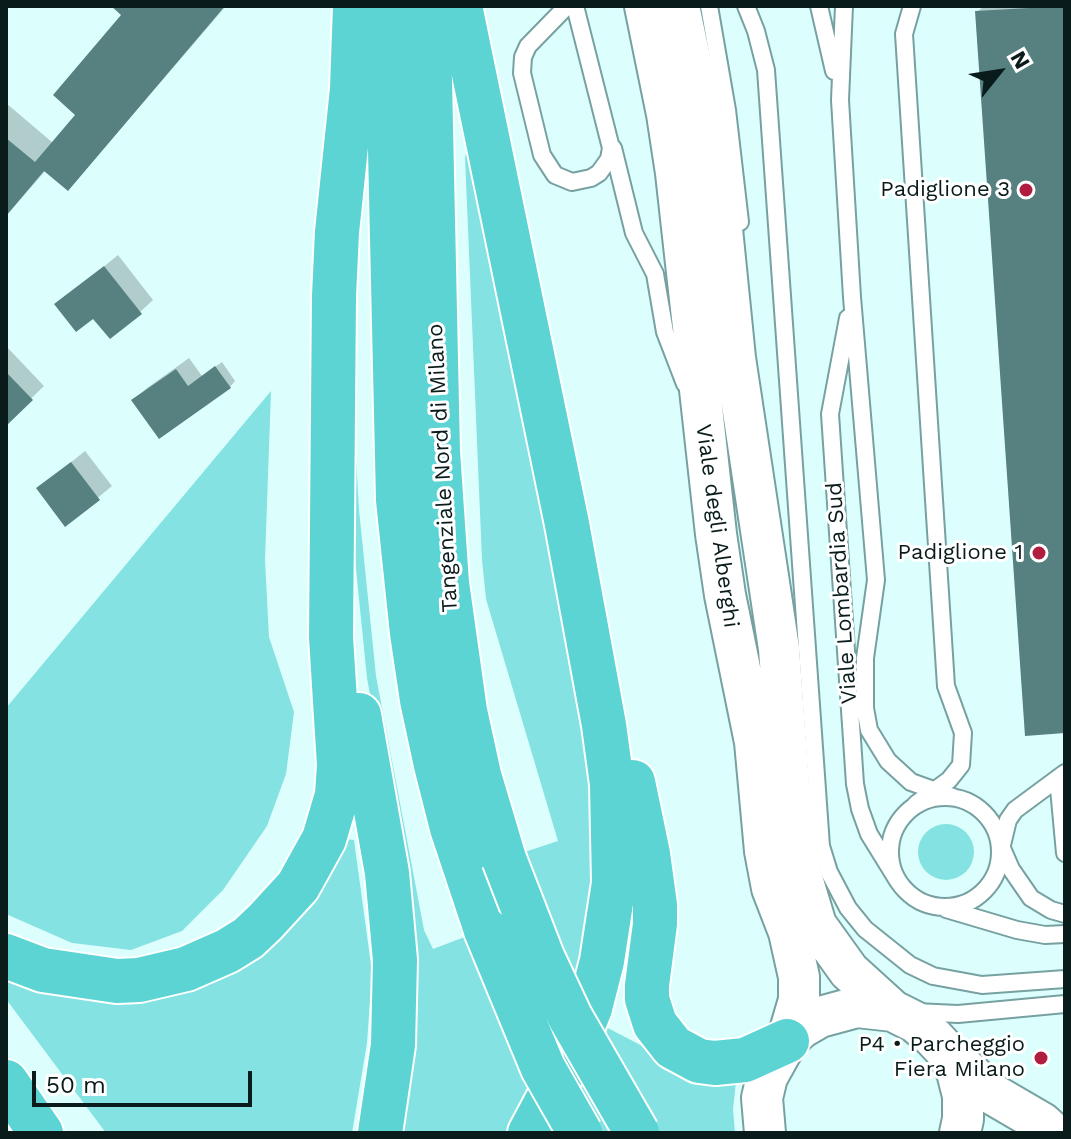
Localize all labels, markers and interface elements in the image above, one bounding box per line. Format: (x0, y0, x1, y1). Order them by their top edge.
north arrow (959, 32, 1039, 112)
text: N (1005, 46, 1035, 73)
place label: Padiglione 3 (880, 177, 1010, 203)
marker: Padiglione 3 (1017, 181, 1035, 199)
street label: Tangenziale Nord di Milano (422, 323, 464, 613)
street label: Viale degli Alberghi (690, 423, 744, 629)
street label: Viale Lombardia Sud (821, 481, 863, 705)
place label: Padiglione 1 (898, 540, 1023, 566)
marker: Padiglione 1 (1030, 544, 1048, 562)
place label: P4 • Parcheggio Fiera Milano (858, 1032, 1025, 1084)
marker: P4 • Parcheggio Fiera Milano (1032, 1049, 1050, 1067)
scale bar (36, 1055, 256, 1105)
text: 50 m (46, 1071, 106, 1099)

